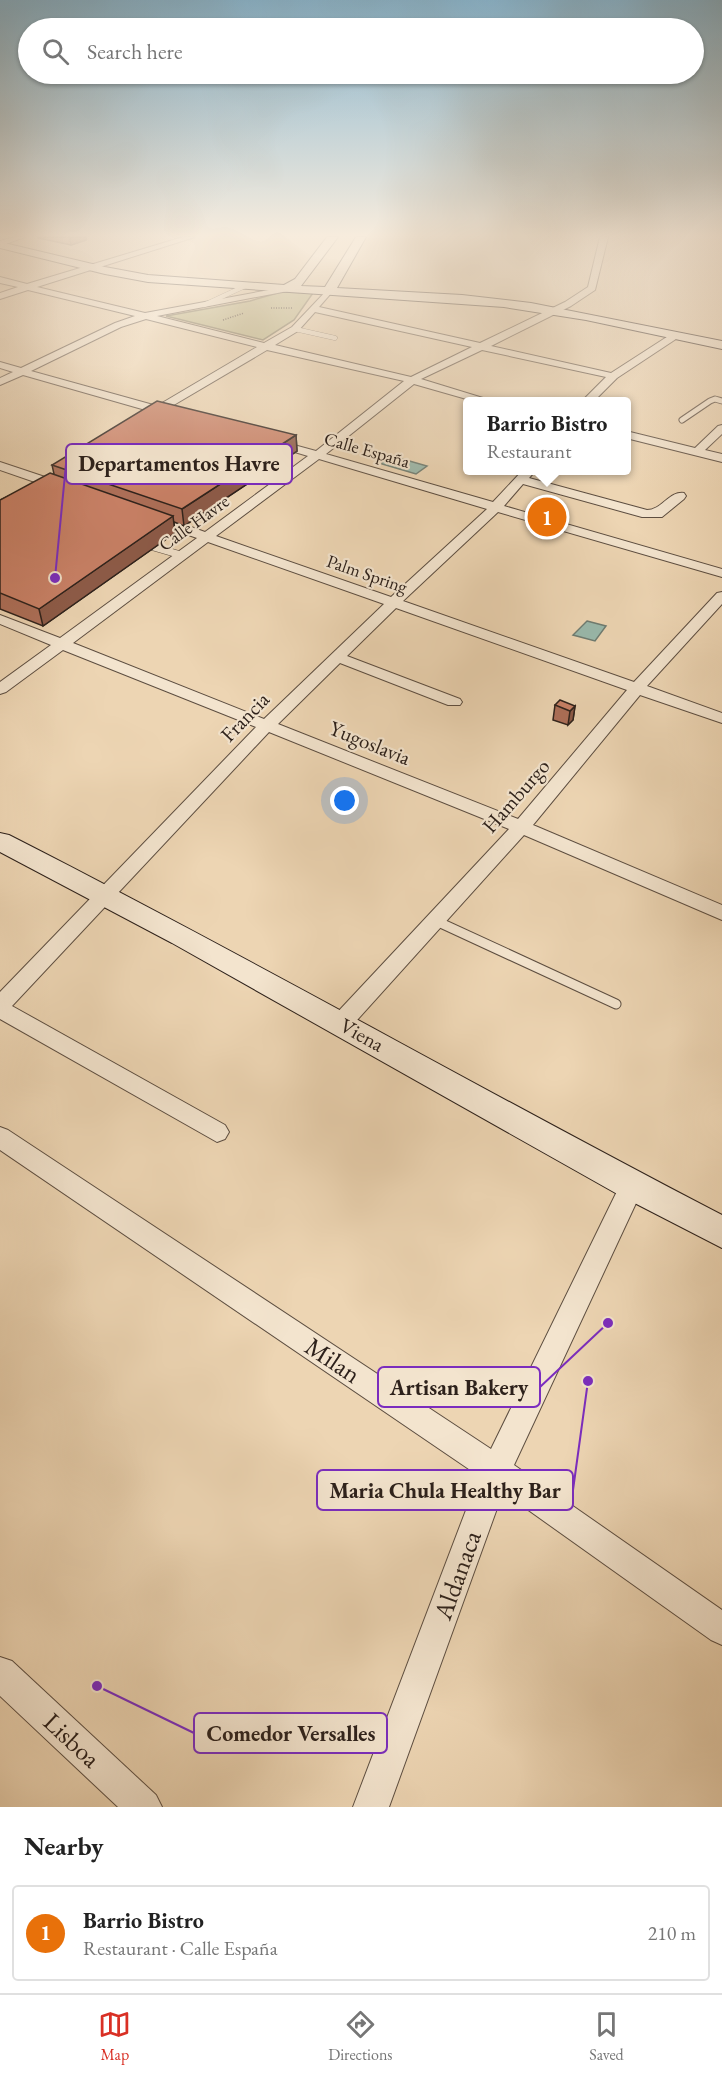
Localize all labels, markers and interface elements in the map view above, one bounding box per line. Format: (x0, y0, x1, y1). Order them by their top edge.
search box (18, 18, 704, 84)
icon: search (39, 35, 72, 68)
text: Search here (87, 37, 182, 66)
popup (463, 397, 631, 475)
text: Barrio Bistro (487, 409, 607, 438)
street label: Calle España (322, 426, 413, 473)
text: Restaurant (487, 438, 571, 464)
callout: Departamentos Havre (66, 444, 292, 484)
text: Departamentos Havre (78, 449, 280, 478)
street label: Calle Havre (154, 489, 233, 556)
pin: 1 (528, 494, 566, 540)
street label: Palm Spring (324, 549, 411, 598)
street label: Francia (214, 686, 275, 747)
street label: Yugoslavia (326, 714, 415, 771)
street label: Hamburgo (476, 753, 555, 839)
your location (330, 786, 359, 815)
street label: Viena (335, 1011, 390, 1058)
street label: Milan (299, 1329, 368, 1391)
callout: Artisan Bakery (378, 1367, 540, 1407)
text: Artisan Bakery (389, 1373, 529, 1402)
callout: Maria Chula Healthy Bar (317, 1470, 573, 1510)
text: Maria Chula Healthy Bar (329, 1476, 562, 1505)
street label: Aldanaca (425, 1525, 489, 1625)
street label: Lisboa (36, 1705, 108, 1775)
callout: Comedor Versalles (194, 1713, 387, 1753)
text: Comedor Versalles (207, 1719, 375, 1748)
text: Nearby (24, 1829, 104, 1863)
text: Barrio Bistro (83, 1906, 204, 1935)
text: 1 (40, 1920, 51, 1946)
text: 210 m (648, 1920, 696, 1946)
text: Restaurant · Calle España (83, 1935, 278, 1961)
tab: Map (98, 2008, 131, 2065)
tab: Directions (328, 2008, 393, 2065)
tab: Saved (589, 2008, 624, 2065)

